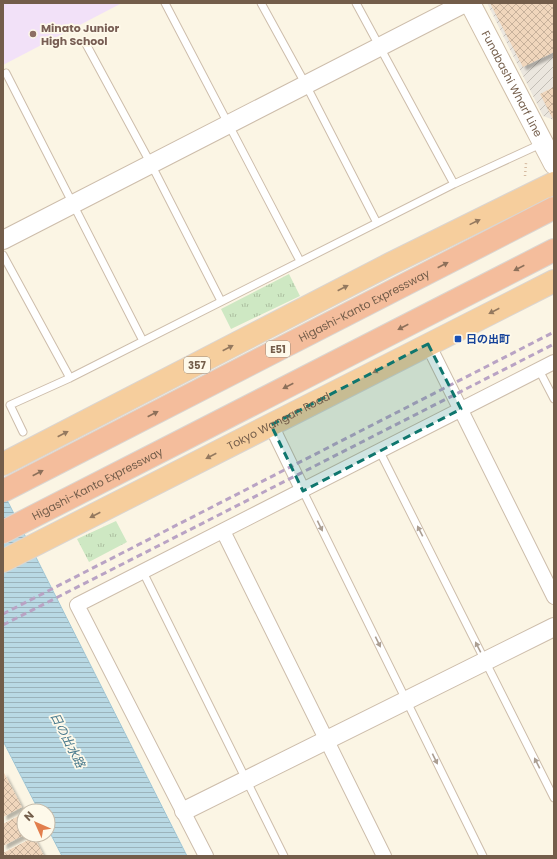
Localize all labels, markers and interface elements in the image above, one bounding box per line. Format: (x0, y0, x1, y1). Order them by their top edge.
place label: Minato Junior High School (41, 20, 119, 49)
street label: Funabashi Wharf Line (478, 28, 546, 140)
marker: Minato Junior High School (28, 29, 38, 39)
one-way arrow (469, 219, 481, 225)
one-way arrow (438, 262, 449, 268)
one-way arrow (514, 264, 525, 271)
street label: Higashi-Kanto Expressway (296, 265, 433, 346)
one-way arrow (338, 285, 349, 292)
one-way arrow (488, 308, 500, 314)
one-way arrow (398, 324, 409, 330)
place label: 日の出町 (466, 331, 510, 347)
marker: 日の出町 (453, 334, 463, 344)
road number: E51 (266, 341, 290, 357)
one-way arrow (222, 345, 234, 352)
road number: 357 (184, 357, 210, 373)
one-way arrow (372, 367, 384, 373)
one-way arrow (282, 383, 293, 389)
street label: Tokyo Wangan Road (224, 388, 333, 454)
one-way arrow (148, 410, 159, 417)
one-way arrow (57, 430, 68, 437)
street label: Higashi-Kanto Expressway (29, 443, 166, 524)
one-way arrow (205, 453, 217, 459)
one-way arrow (32, 470, 43, 476)
one-way arrow (89, 511, 101, 518)
one-way arrow (317, 520, 323, 531)
one-way arrow (417, 525, 423, 537)
one-way arrow (375, 636, 381, 648)
one-way arrow (475, 641, 481, 653)
water label: 日の出水路 (47, 709, 90, 771)
one-way arrow (432, 753, 438, 764)
one-way arrow (533, 758, 540, 769)
north arrow (16, 803, 56, 843)
text: N (20, 807, 38, 825)

